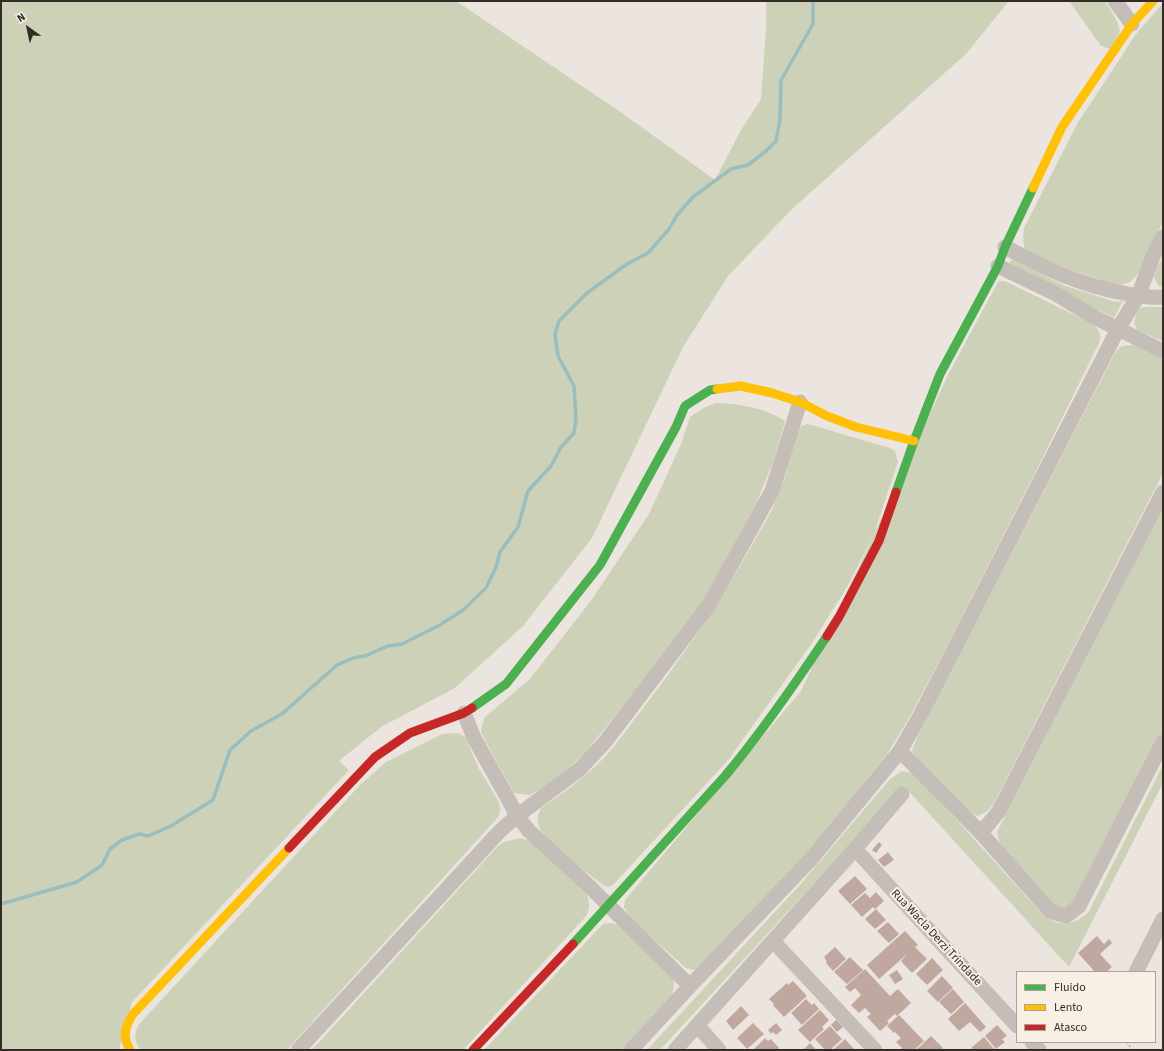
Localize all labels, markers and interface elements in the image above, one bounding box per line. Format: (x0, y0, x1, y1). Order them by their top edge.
north arrow (8, 8, 48, 48)
text: N (14, 9, 28, 26)
street label: Rua Wacla Derzi Trindade (887, 887, 985, 989)
legend (1016, 971, 1156, 1043)
text: Fluido (1054, 979, 1086, 996)
text: Lento (1054, 999, 1083, 1016)
text: Atasco (1054, 1019, 1087, 1036)

